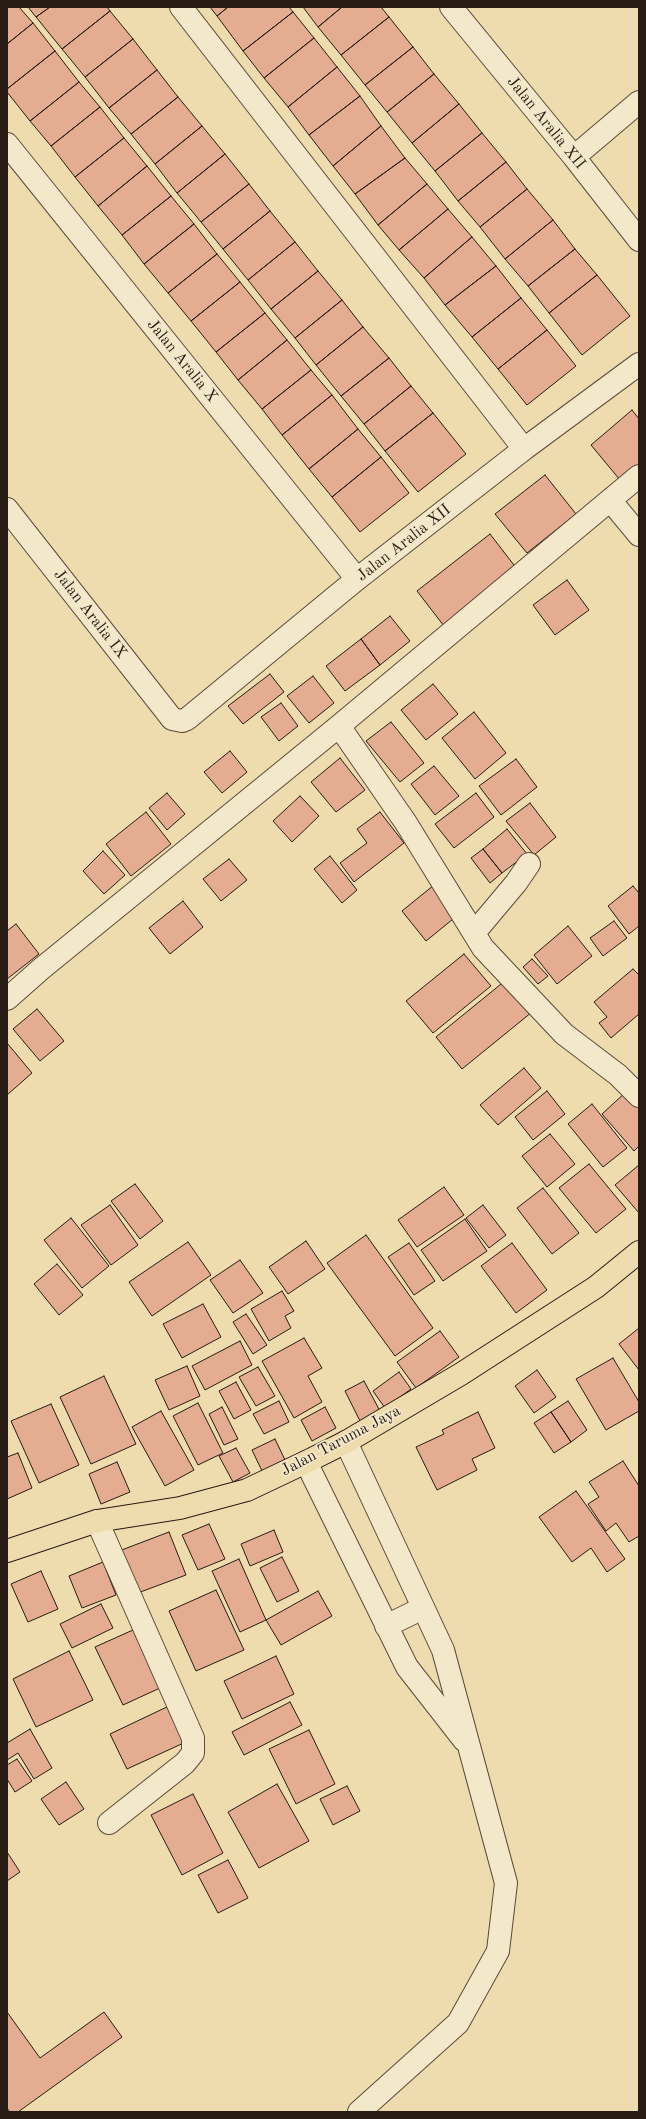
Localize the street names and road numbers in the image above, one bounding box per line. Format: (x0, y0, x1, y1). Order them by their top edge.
street label: Jalan Aralia XII (503, 73, 589, 173)
street label: Jalan Aralia X (143, 315, 221, 407)
street label: Jalan Aralia XII (353, 500, 455, 586)
street label: Jalan Aralia IX (49, 566, 131, 662)
street label: Jalan Taruma Jaya (278, 1401, 404, 1481)

